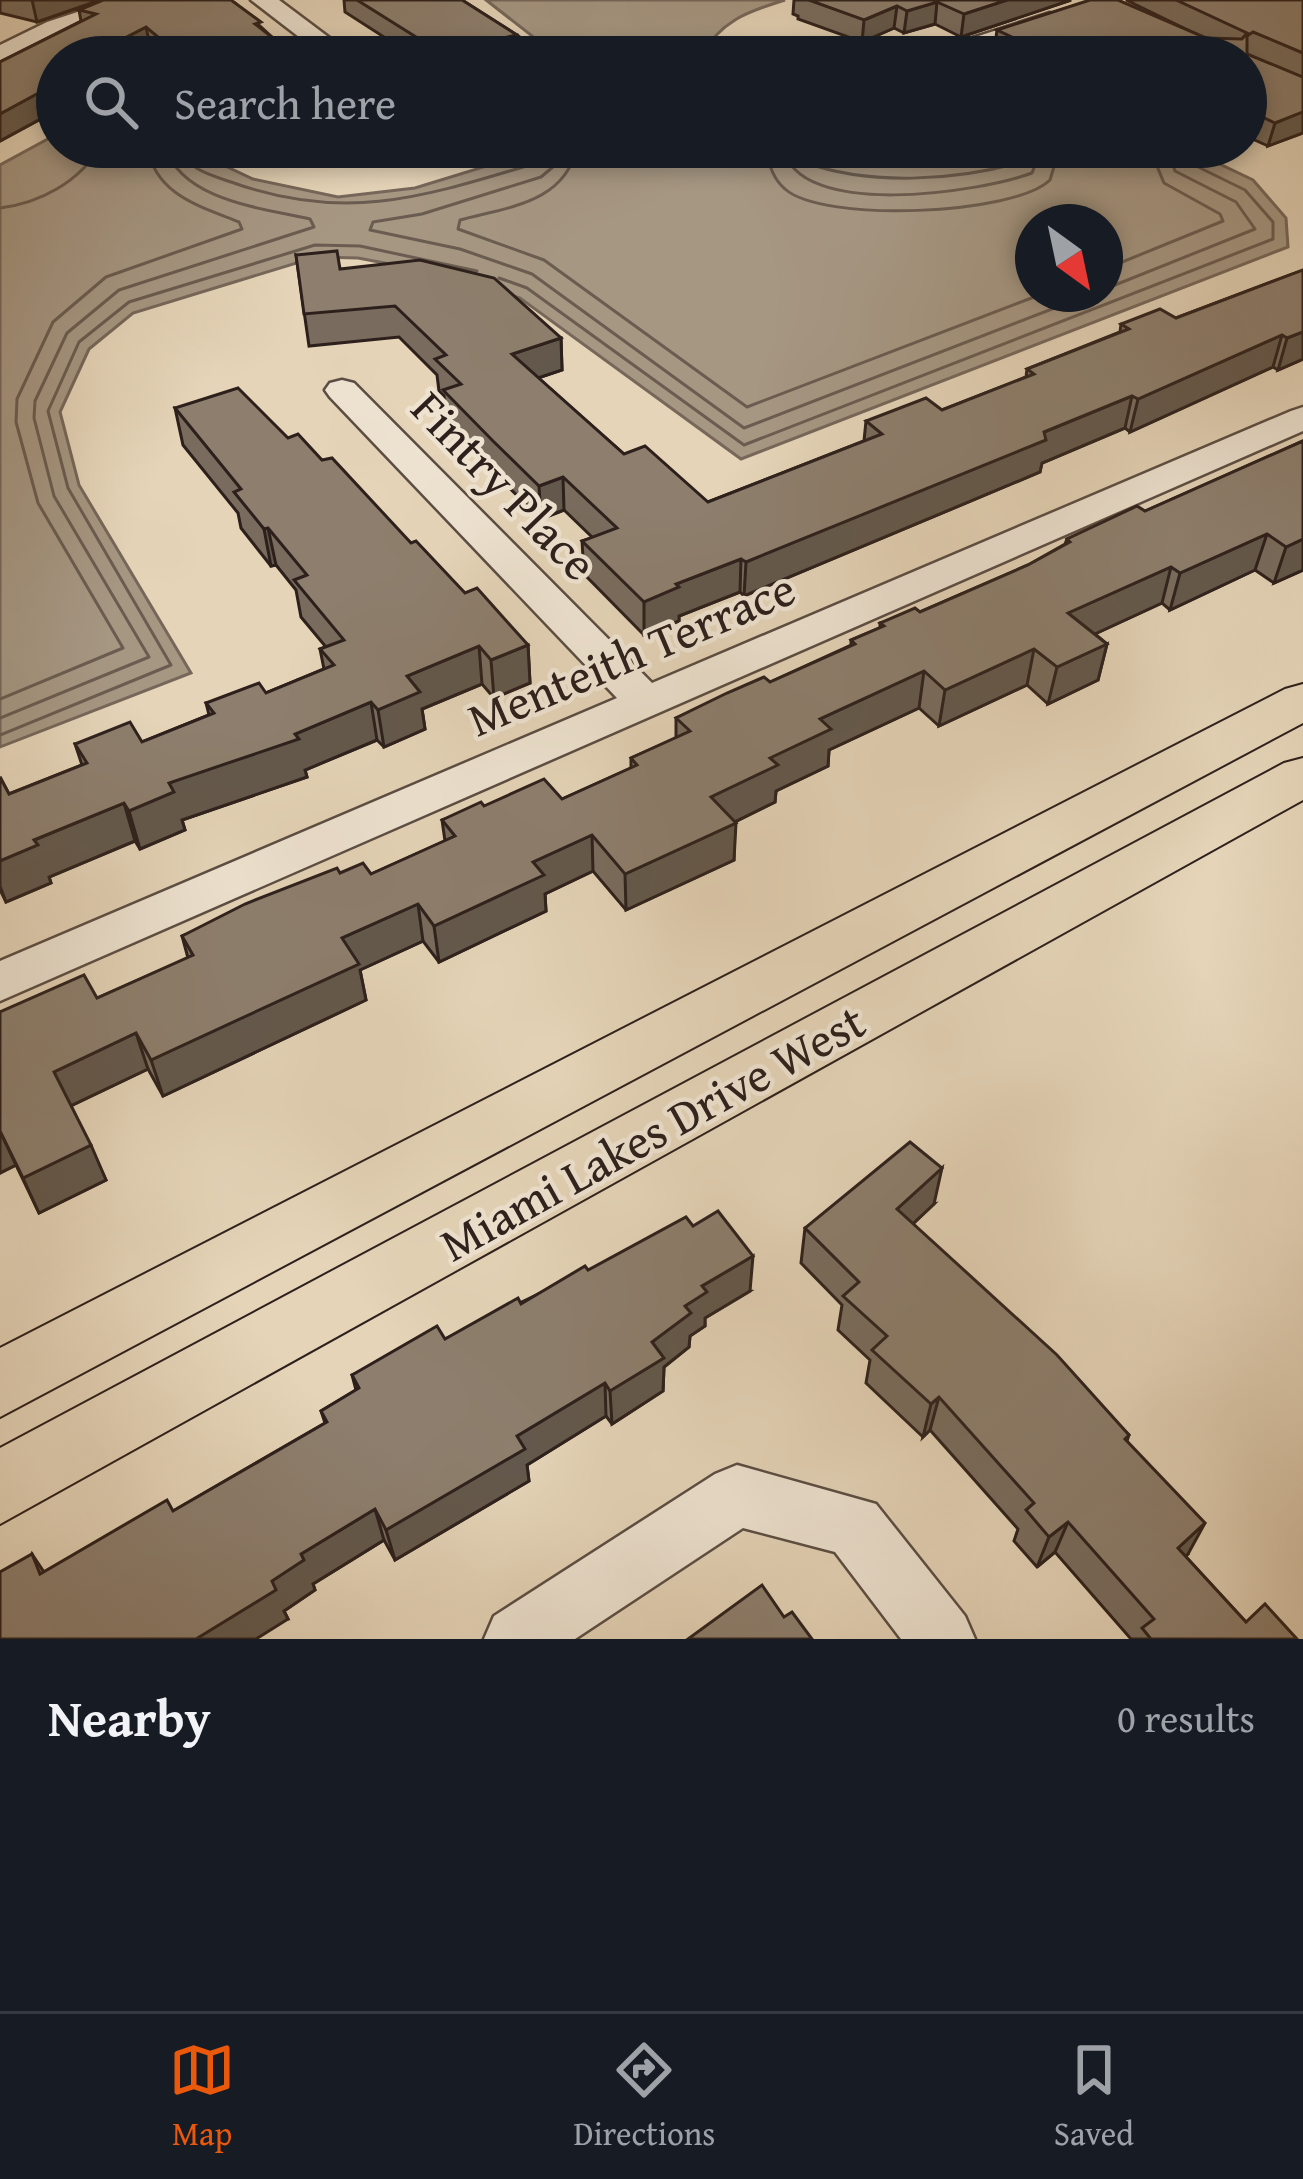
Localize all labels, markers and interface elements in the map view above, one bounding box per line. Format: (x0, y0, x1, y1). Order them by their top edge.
search box (36, 36, 1267, 168)
icon: search (78, 69, 144, 135)
text: Search here (174, 70, 396, 135)
north arrow (1015, 204, 1123, 312)
street label: Fintry Place (396, 374, 614, 596)
street label: Menteith Terrace (456, 552, 806, 754)
street label: Miami Lakes Drive West (427, 986, 877, 1278)
text: Nearby (48, 1680, 211, 1755)
text: 0 results (1117, 1689, 1255, 1746)
tab: Map (169, 2037, 235, 2157)
tab: Directions (574, 2037, 715, 2157)
tab: Saved (1054, 2037, 1134, 2157)

